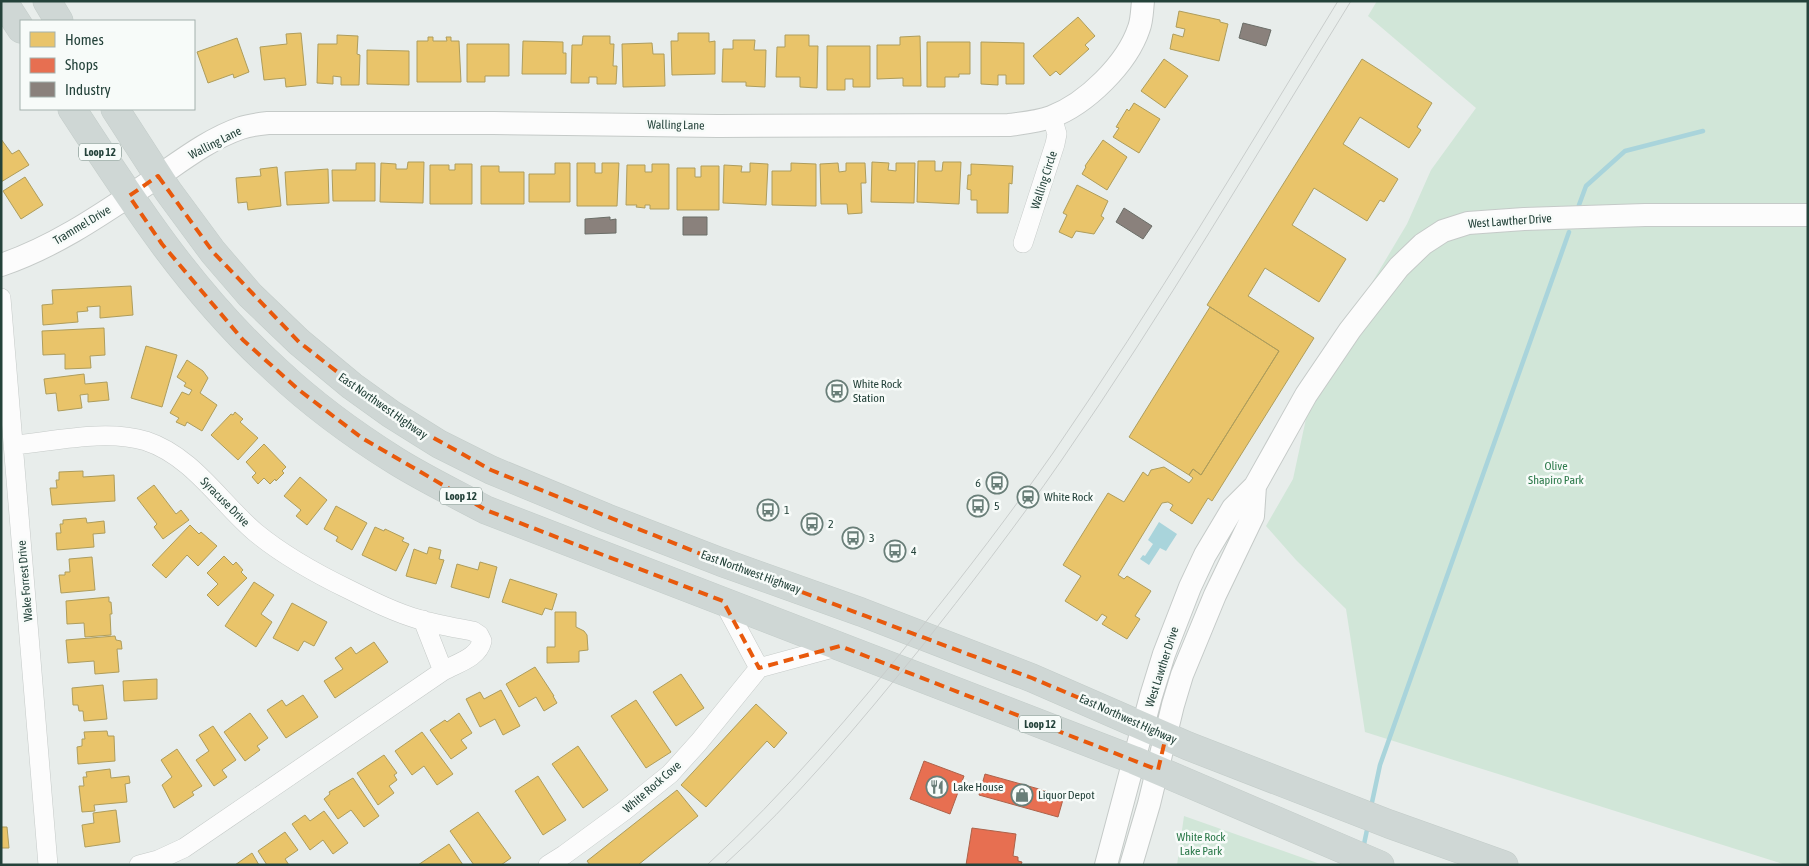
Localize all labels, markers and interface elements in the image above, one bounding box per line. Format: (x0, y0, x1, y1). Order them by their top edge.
legend (20, 20, 195, 110)
text: Homes (65, 31, 104, 48)
text: Shops (65, 56, 98, 73)
text: Industry (65, 81, 111, 98)
street label: Walling Lane (647, 118, 705, 132)
street label: Walling Lane (186, 124, 244, 162)
road number: Loop 12 (79, 144, 121, 160)
street label: Walling Circle (1028, 149, 1060, 211)
street label: Trammel Drive (51, 202, 113, 248)
street label: West Lawther Drive (1468, 211, 1552, 231)
street label: East Northwest Highway (336, 370, 430, 442)
place label: White Rock Station (853, 377, 903, 405)
bus stop icon: White Rock Station (825, 379, 849, 403)
park label: Olive Shapiro Park (1528, 459, 1585, 487)
bus stop icon: 6 (985, 471, 1009, 495)
street label: Syracuse Drive (198, 475, 252, 529)
place label: 6 (975, 476, 981, 490)
station icon: White Rock (1016, 485, 1040, 509)
road number: Loop 12 (440, 488, 482, 504)
place label: White Rock (1044, 490, 1094, 504)
bus stop icon: 5 (966, 494, 990, 518)
bus stop icon: 1 (756, 498, 780, 522)
place label: 5 (994, 499, 1000, 513)
place label: 1 (784, 503, 790, 517)
bus stop icon: 2 (800, 512, 824, 536)
place label: 2 (828, 517, 834, 531)
bus stop icon: 3 (841, 526, 865, 550)
place label: 3 (869, 531, 875, 545)
bus stop icon: 4 (883, 539, 907, 563)
street label: Wake Forrest Drive (14, 540, 36, 622)
place label: 4 (911, 544, 917, 558)
street label: East Northwest Highway (699, 547, 803, 597)
street label: West Lawther Drive (1142, 625, 1182, 709)
street label: East Northwest Highway (1077, 691, 1179, 747)
road number: Loop 12 (1019, 716, 1061, 732)
street label: White Rock Cove (620, 758, 684, 816)
restaurant icon: Lake House (925, 775, 949, 799)
place label: Lake House (953, 780, 1003, 794)
shop icon: Liquor Depot (1010, 783, 1034, 807)
place label: Liquor Depot (1038, 788, 1095, 802)
park label: White Rock Lake Park (1176, 830, 1226, 858)

